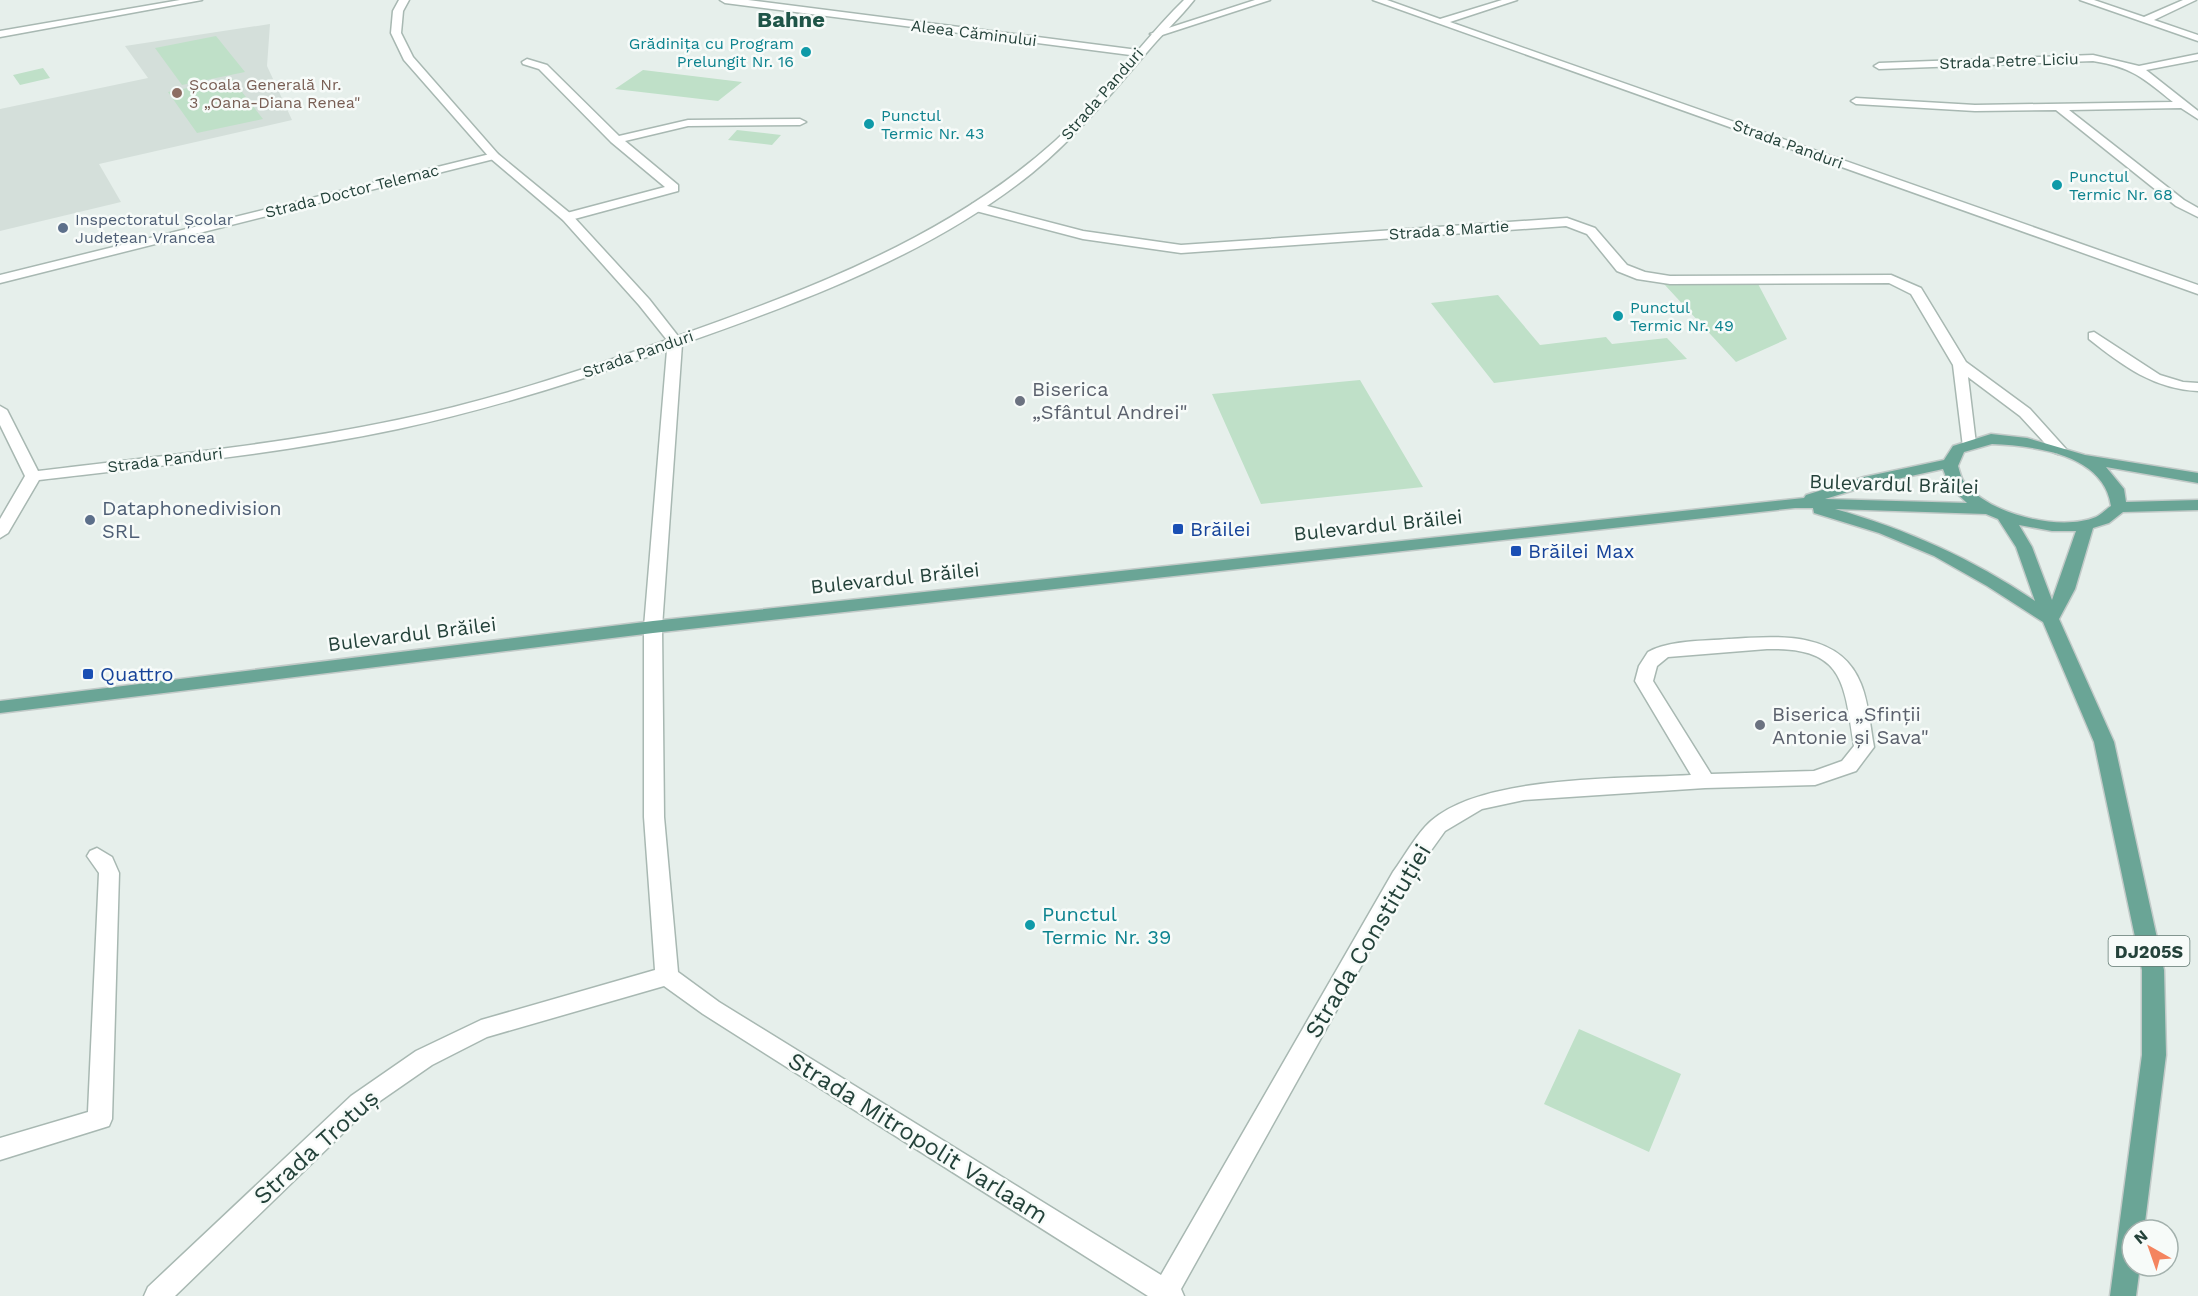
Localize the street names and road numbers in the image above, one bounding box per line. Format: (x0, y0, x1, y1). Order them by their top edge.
street label: Aleea Căminului (910, 16, 1038, 50)
street label: Strada Panduri (1057, 44, 1147, 144)
street label: Strada Petre Liciu (1939, 49, 2079, 73)
street label: Strada Panduri (1730, 115, 1846, 173)
street label: Strada Doctor Telemac (263, 160, 441, 222)
street label: Strada 8 Martie (1388, 216, 1510, 244)
street label: Strada Panduri (580, 326, 696, 382)
street label: Strada Panduri (106, 444, 224, 476)
street label: Bulevardul Brăilei (1809, 469, 1979, 499)
street label: Bulevardul Brăilei (1292, 504, 1464, 546)
street label: Bulevardul Brăilei (809, 557, 981, 599)
street label: Bulevardul Brăilei (326, 612, 498, 656)
street label: Strada Constituției (1299, 839, 1437, 1043)
road number: DJ205S (2108, 936, 2190, 966)
street label: Strada Mitropolit Varlaam (783, 1046, 1053, 1230)
street label: Strada Trotuș (248, 1084, 384, 1210)

